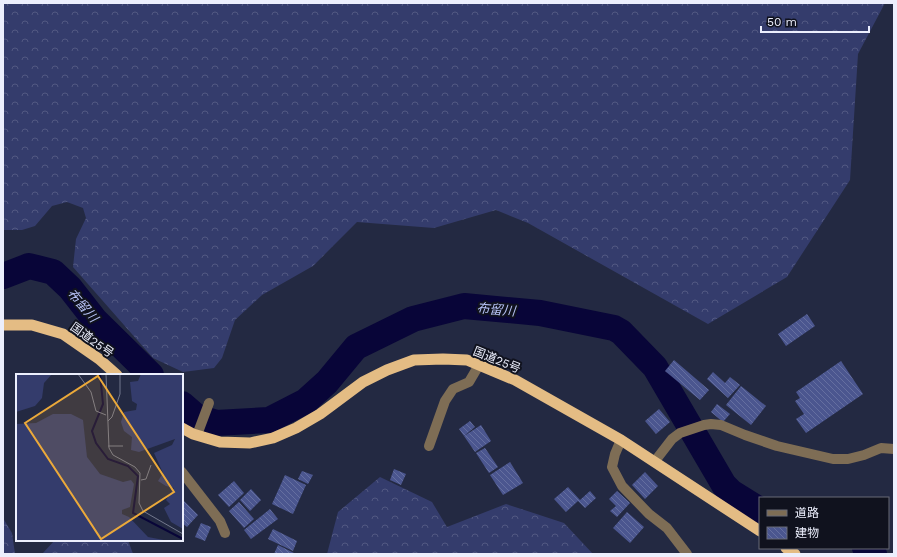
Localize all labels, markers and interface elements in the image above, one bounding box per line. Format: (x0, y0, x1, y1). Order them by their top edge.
scale bar (761, 8, 869, 34)
text: 50 m (767, 15, 797, 29)
water label: 布留川 (64, 286, 102, 326)
water label: 布留川 (476, 300, 518, 319)
street label: 国道25号 (68, 320, 116, 360)
street label: 国道25号 (471, 344, 523, 376)
inset map (16, 374, 183, 541)
legend (759, 497, 889, 549)
text: 道路 (795, 506, 819, 520)
text: 建物 (795, 526, 819, 540)

